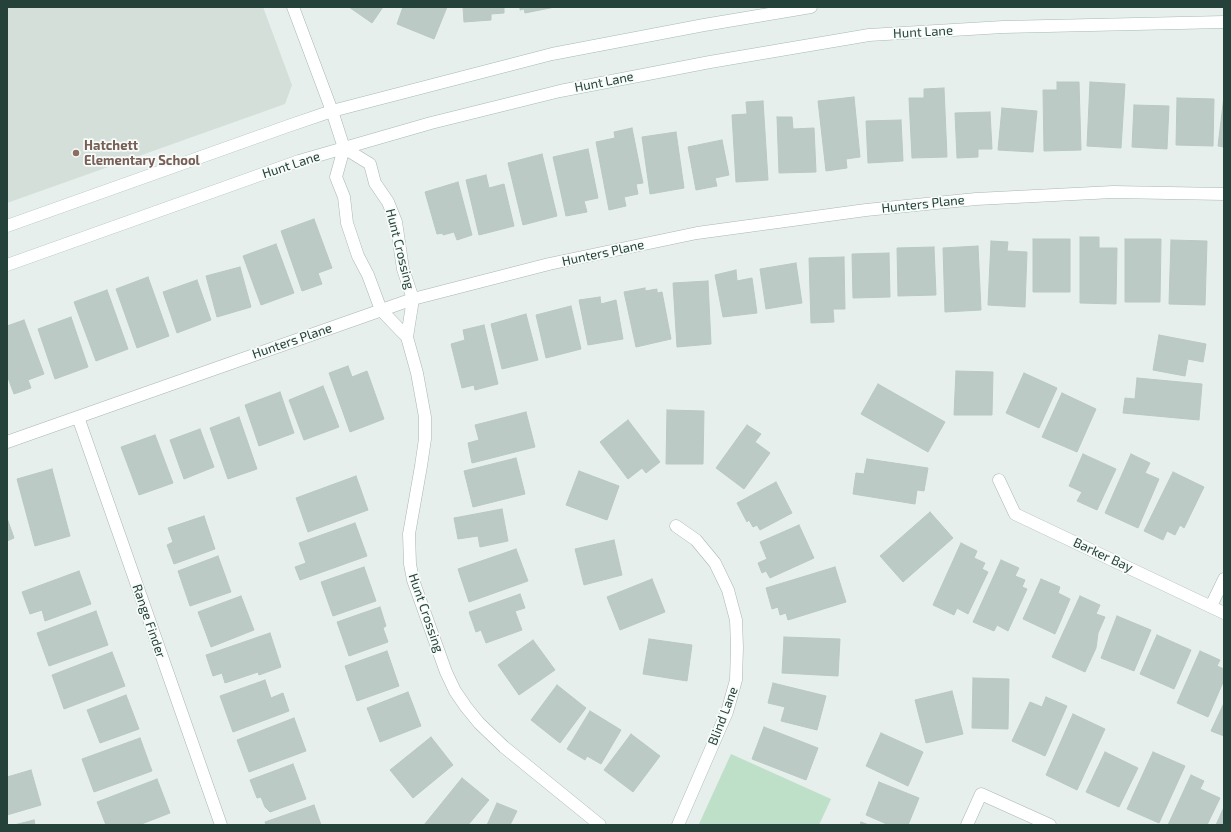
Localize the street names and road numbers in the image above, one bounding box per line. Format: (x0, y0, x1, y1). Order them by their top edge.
street label: Hunt Lane (893, 23, 953, 41)
street label: Hunt Lane (573, 69, 635, 95)
street label: Hunt Lane (260, 148, 322, 182)
street label: Hunters Plane (881, 192, 965, 216)
street label: Hunt Crossing (382, 207, 418, 291)
street label: Hunters Plane (561, 237, 645, 269)
street label: Hunters Plane (250, 320, 334, 362)
street label: Barker Bay (1071, 534, 1135, 576)
street label: Hunt Crossing (405, 571, 447, 655)
street label: Range Finder (129, 582, 169, 660)
street label: Blind Lane (705, 685, 741, 747)

